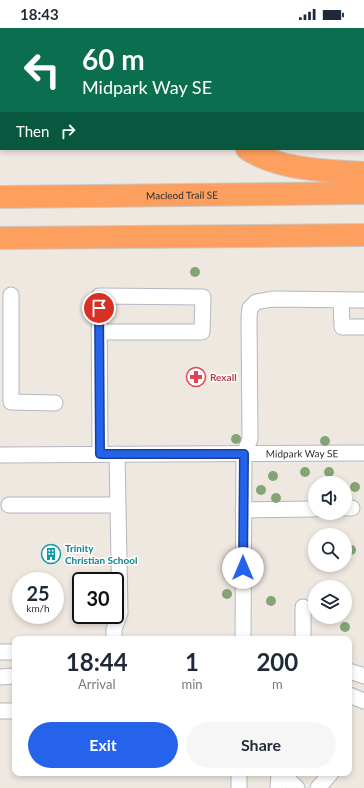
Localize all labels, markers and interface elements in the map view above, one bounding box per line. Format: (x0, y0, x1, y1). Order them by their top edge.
text: 18:43 (20, 5, 59, 23)
text: 60 m (82, 42, 145, 76)
icon: left (16, 44, 68, 96)
text: Midpark Way SE (82, 76, 212, 98)
icon: right (57, 120, 79, 142)
text: Then (16, 122, 49, 140)
street label: Macleod Trail SE (146, 189, 218, 201)
pin (82, 291, 116, 325)
icon: arrive (88, 297, 110, 319)
pharmacy icon: Rexall (185, 366, 207, 388)
place label: Rexall (210, 371, 237, 383)
street label: Midpark Way SE (266, 447, 338, 460)
map controls (308, 476, 352, 624)
button: sound (308, 476, 352, 520)
button: search (308, 528, 352, 572)
place label: Trinity Christian School (65, 542, 137, 566)
building icon: Trinity Christian School (40, 543, 62, 565)
position arrow (222, 547, 264, 589)
speed limit sign: 30 (72, 572, 124, 624)
button: layers (308, 580, 352, 624)
text: 25 (26, 581, 50, 605)
text: km/h (26, 602, 50, 614)
text: 18:44 (66, 647, 128, 676)
text: 1 (185, 647, 199, 676)
text: 200 (256, 647, 298, 676)
text: Arrival (78, 676, 115, 692)
text: min (182, 676, 203, 692)
text: m (272, 676, 283, 692)
button: Exit (28, 722, 178, 768)
button: Share (186, 722, 336, 768)

